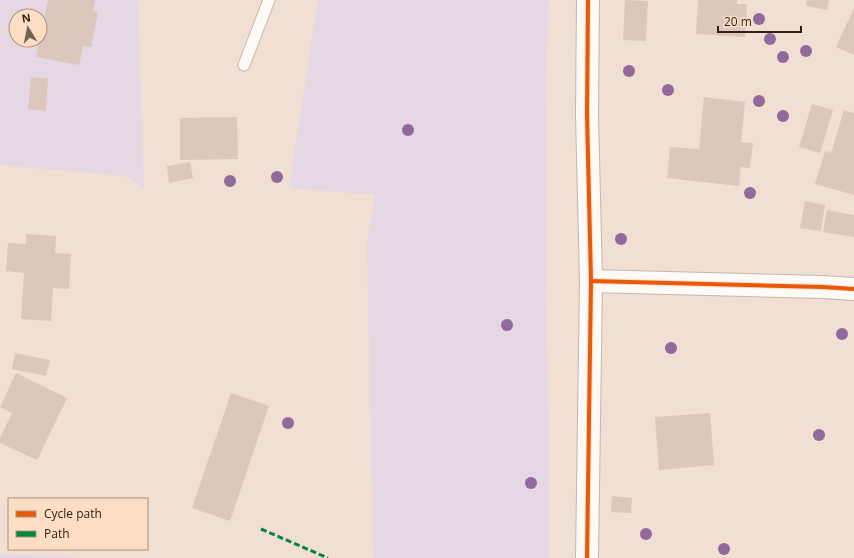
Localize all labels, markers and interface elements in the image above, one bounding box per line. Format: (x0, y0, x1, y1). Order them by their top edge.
north arrow (8, 8, 48, 48)
scale bar (718, 8, 801, 34)
text: N (20, 9, 32, 26)
text: 20 m (724, 13, 752, 30)
legend (8, 498, 148, 550)
text: Cycle path (44, 505, 102, 522)
text: Path (44, 525, 70, 542)

